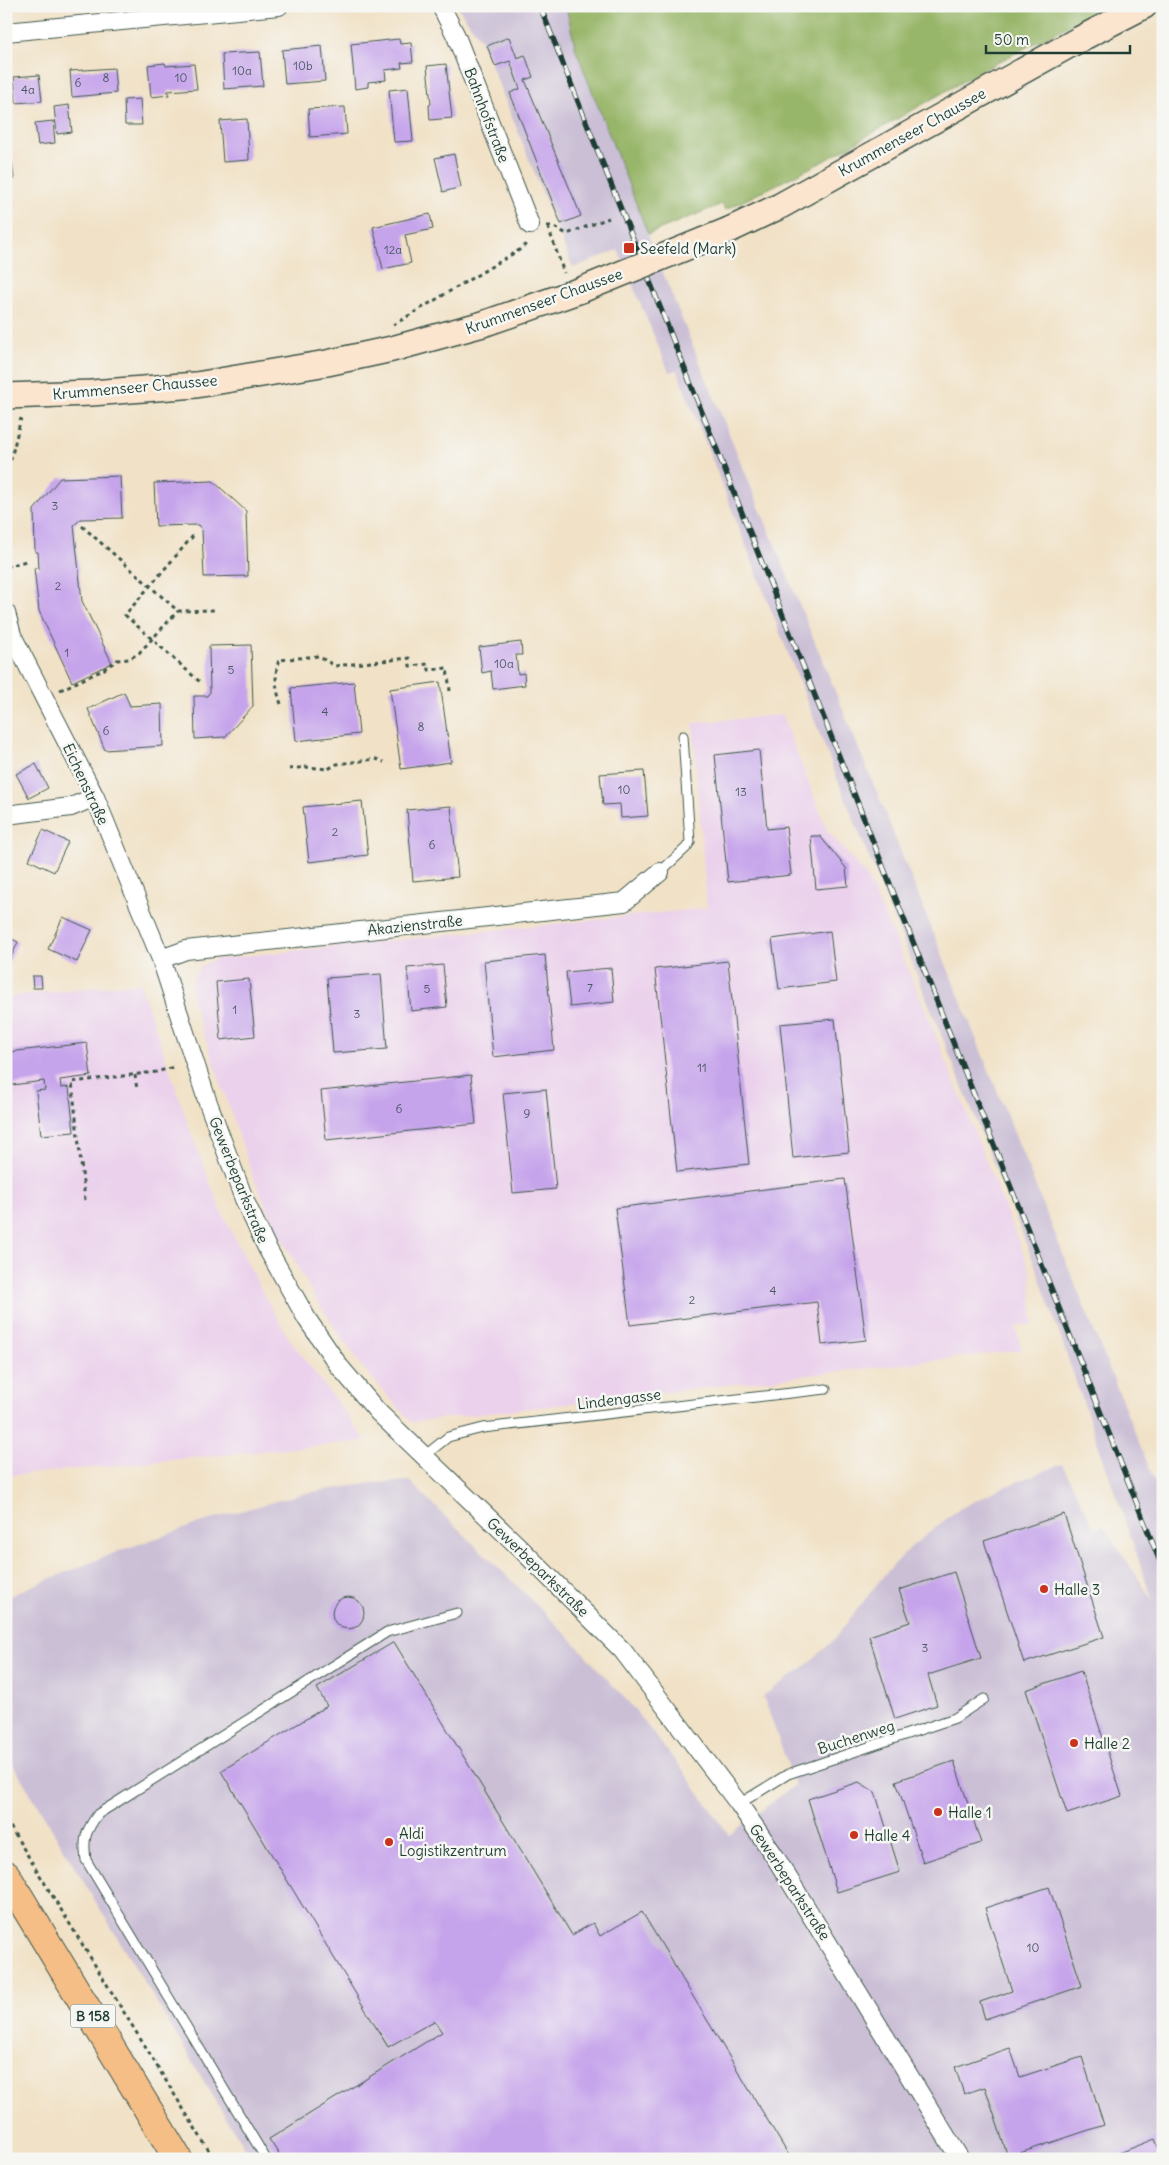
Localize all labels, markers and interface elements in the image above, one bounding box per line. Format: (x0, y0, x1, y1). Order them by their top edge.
scale bar (986, 22, 1130, 54)
text: 50 m (994, 30, 1029, 49)
house number: 10b (293, 58, 313, 73)
house number: 10a (232, 63, 252, 78)
street label: Bahnhofstraße (460, 65, 514, 165)
house number: 8 (103, 70, 110, 85)
house number: 10 (175, 70, 187, 85)
house number: 6 (75, 75, 82, 90)
house number: 4a (21, 82, 35, 97)
street label: Krummenseer Chaussee (835, 84, 989, 180)
place label: Seefeld (Mark) (640, 239, 736, 258)
marker: Seefeld (Mark) (622, 241, 636, 255)
house number: 12a (384, 242, 402, 257)
street label: Krummenseer Chaussee (463, 264, 625, 338)
street label: Krummenseer Chaussee (52, 370, 218, 404)
house number: 3 (52, 498, 59, 513)
house number: 2 (55, 578, 62, 593)
house number: 1 (65, 645, 69, 660)
house number: 10a (494, 656, 514, 671)
house number: 5 (228, 662, 235, 677)
house number: 4 (322, 704, 329, 719)
house number: 8 (418, 719, 425, 734)
house number: 6 (103, 723, 110, 738)
street label: Eichenstraße (59, 740, 113, 828)
house number: 10 (618, 782, 630, 797)
house number: 13 (735, 784, 747, 799)
house number: 2 (332, 824, 339, 839)
house number: 6 (429, 837, 436, 852)
street label: Akazienstraße (366, 911, 464, 939)
house number: 7 (587, 980, 593, 995)
house number: 5 (424, 981, 431, 996)
house number: 1 (233, 1002, 237, 1017)
house number: 3 (354, 1006, 361, 1021)
house number: 11 (697, 1060, 707, 1075)
house number: 6 (396, 1101, 403, 1116)
house number: 9 (524, 1106, 531, 1121)
street label: Gewerbeparkstraße (205, 1114, 273, 1246)
house number: 4 (770, 1283, 777, 1298)
house number: 2 (689, 1292, 696, 1307)
street label: Lindengasse (576, 1384, 662, 1414)
street label: Gewerbeparkstraße (483, 1513, 593, 1621)
place label: Halle 3 (1054, 1580, 1100, 1599)
marker: Halle 3 (1038, 1583, 1050, 1595)
house number: 3 (922, 1640, 929, 1655)
street label: Buchenweg (815, 1716, 897, 1758)
place label: Halle 2 (1084, 1734, 1130, 1753)
marker: Halle 2 (1068, 1737, 1080, 1749)
place label: Halle 1 (948, 1803, 992, 1822)
marker: Halle 1 (932, 1806, 944, 1818)
street label: Gewerbeparkstraße (745, 1820, 835, 1944)
place label: Aldi Logistikzentrum (399, 1824, 507, 1860)
place label: Halle 4 (864, 1826, 911, 1845)
marker: Halle 4 (848, 1829, 860, 1841)
marker: Aldi Logistikzentrum (383, 1836, 395, 1848)
house number: 10 (1027, 1940, 1039, 1955)
road number: B 158 (70, 2004, 116, 2028)

